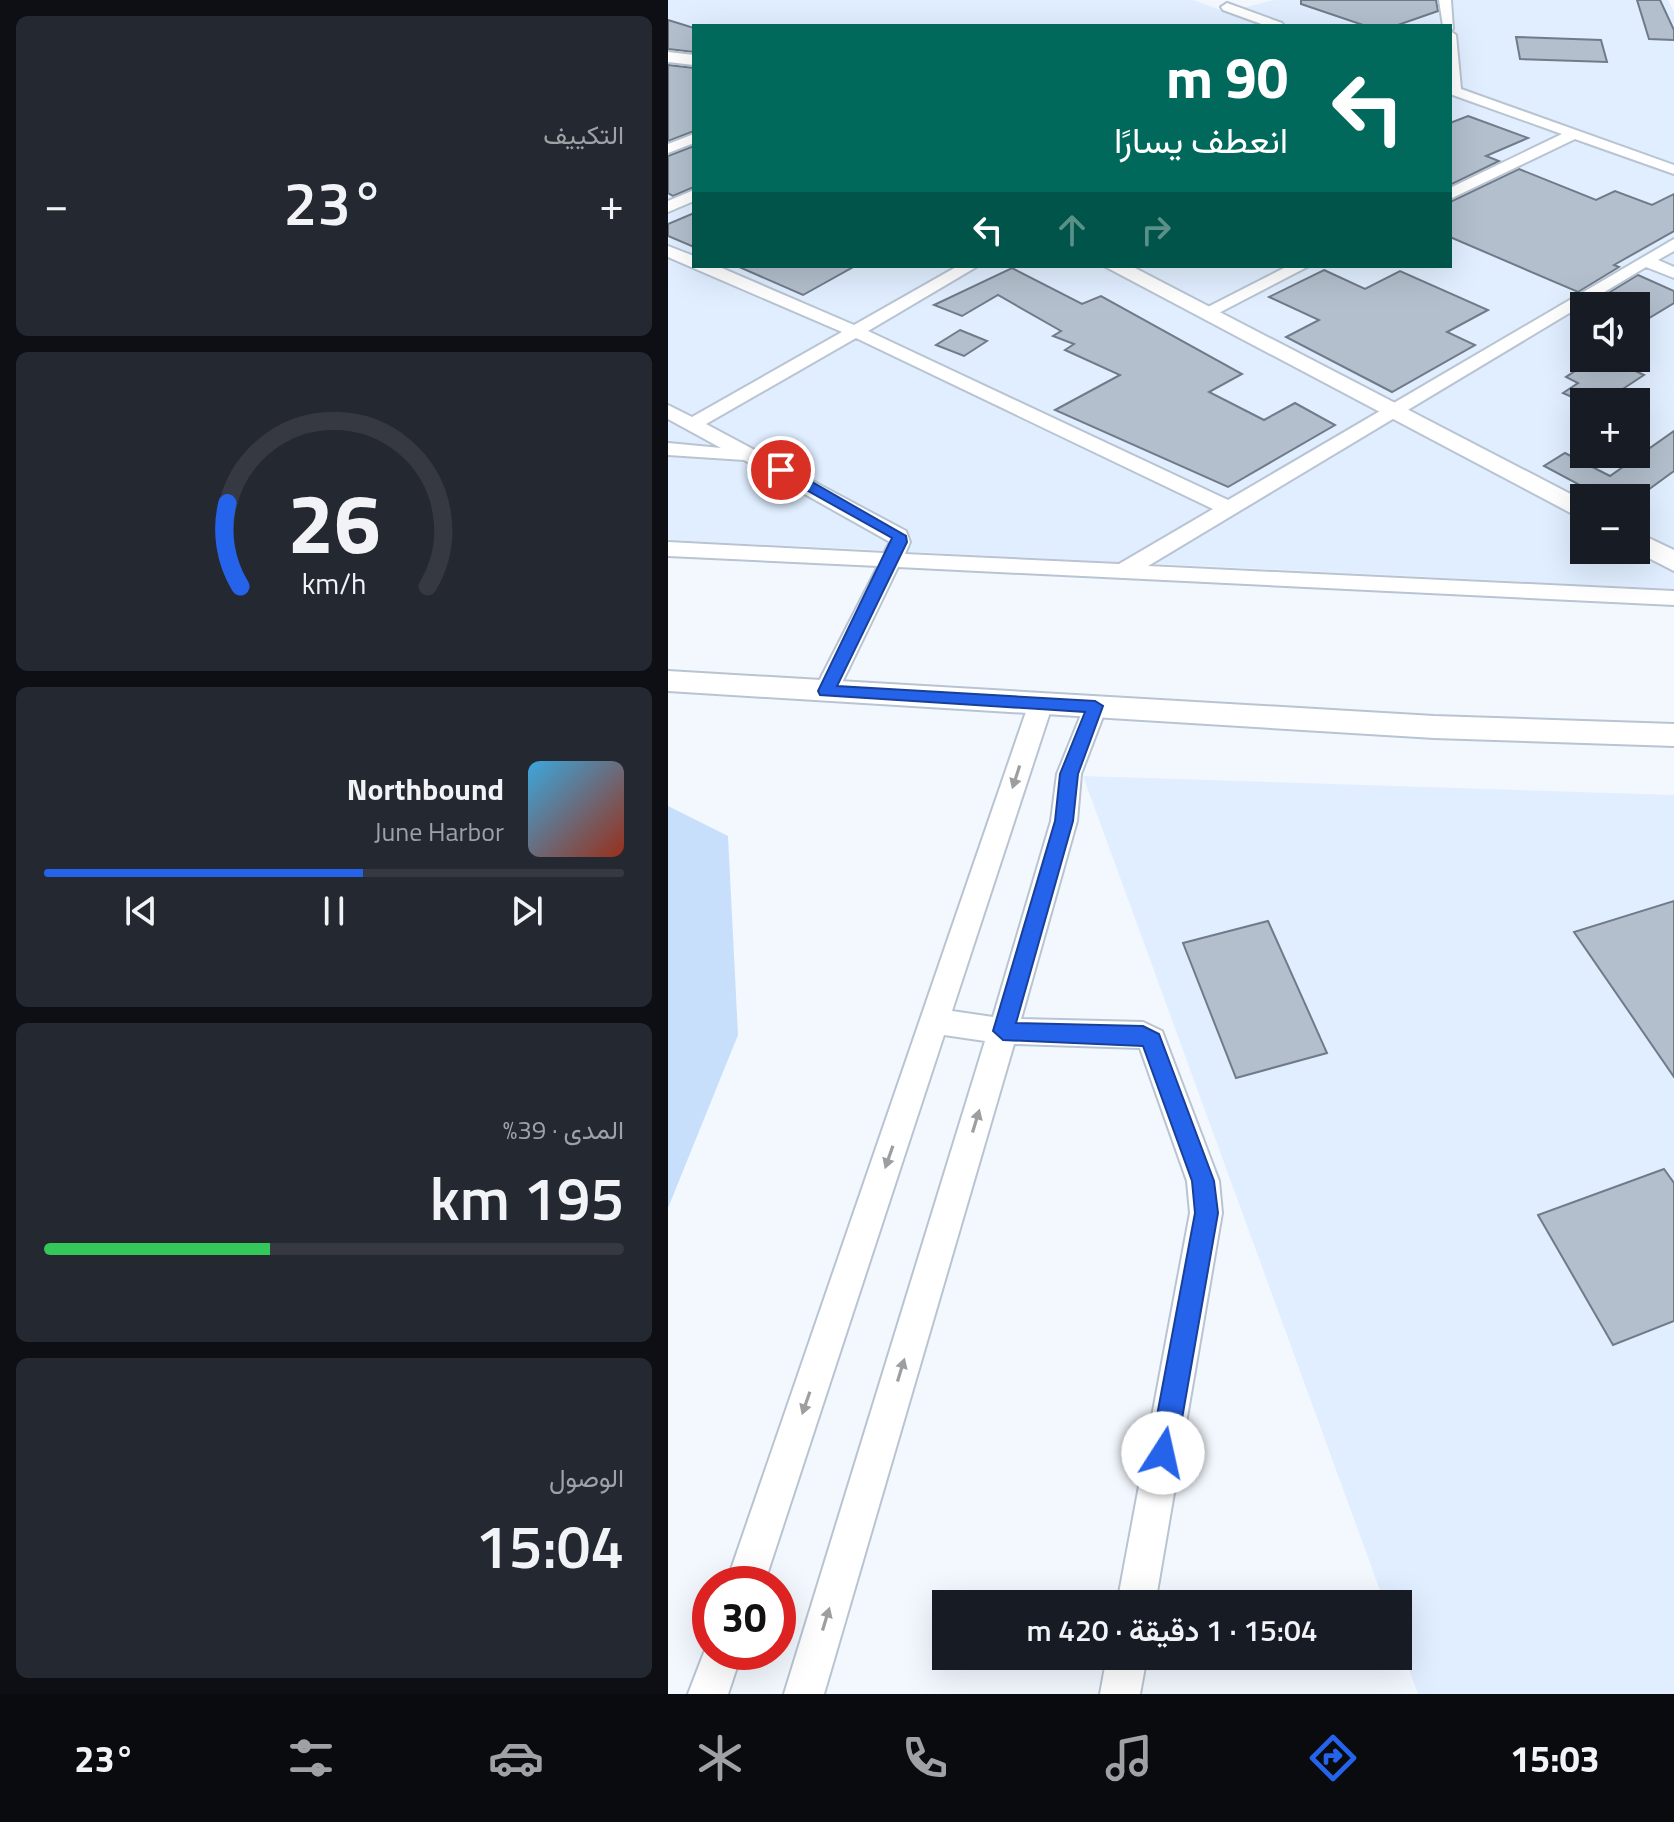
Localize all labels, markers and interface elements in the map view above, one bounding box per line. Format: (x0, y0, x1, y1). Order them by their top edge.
text: 90 m (1166, 35, 1288, 120)
icon: left (1316, 56, 1420, 160)
text: انعطف يسارًا (1114, 112, 1288, 167)
text: التكييف (543, 115, 624, 154)
text: 23° (284, 157, 384, 248)
text: − (44, 170, 69, 237)
text: + (599, 170, 624, 237)
icon: left (966, 208, 1010, 252)
icon: ahead (1050, 208, 1094, 252)
icon: right (1134, 208, 1178, 252)
map controls (1570, 292, 1650, 564)
button: sound (1570, 292, 1650, 372)
button: + (1570, 388, 1650, 468)
pin (747, 436, 815, 504)
icon: arrive (759, 448, 803, 492)
text: 26 (287, 459, 381, 585)
button: − (1570, 484, 1650, 564)
text: km/h (302, 563, 366, 606)
text: Northbound (347, 766, 504, 812)
one-way arrow (1010, 766, 1022, 790)
text: June Harbor (374, 812, 504, 851)
icon: previous (119, 889, 163, 933)
icon: pause (312, 889, 356, 933)
icon: next (505, 889, 549, 933)
one-way arrow (970, 1109, 983, 1133)
text: المدى · 39% (503, 1110, 624, 1149)
one-way arrow (883, 1145, 895, 1169)
text: 195 km (430, 1152, 624, 1243)
one-way arrow (895, 1358, 908, 1382)
one-way arrow (800, 1391, 812, 1415)
position arrow (1121, 1411, 1205, 1495)
text: الوصول (549, 1458, 624, 1497)
text: 15:04 (475, 1500, 624, 1591)
speed limit sign: 30 (692, 1566, 796, 1670)
one-way arrow (820, 1607, 833, 1631)
text: 15:04 · 1 دقيقة · 420 m (1026, 1607, 1318, 1653)
icon: filters (283, 1730, 339, 1786)
icon: car (488, 1730, 544, 1786)
icon: climate (692, 1730, 748, 1786)
icon: phone (897, 1730, 953, 1786)
icon: music (1101, 1730, 1157, 1786)
icon: directions (1305, 1730, 1361, 1786)
text: 23° (74, 1731, 135, 1786)
text: 15:03 (1510, 1731, 1600, 1786)

